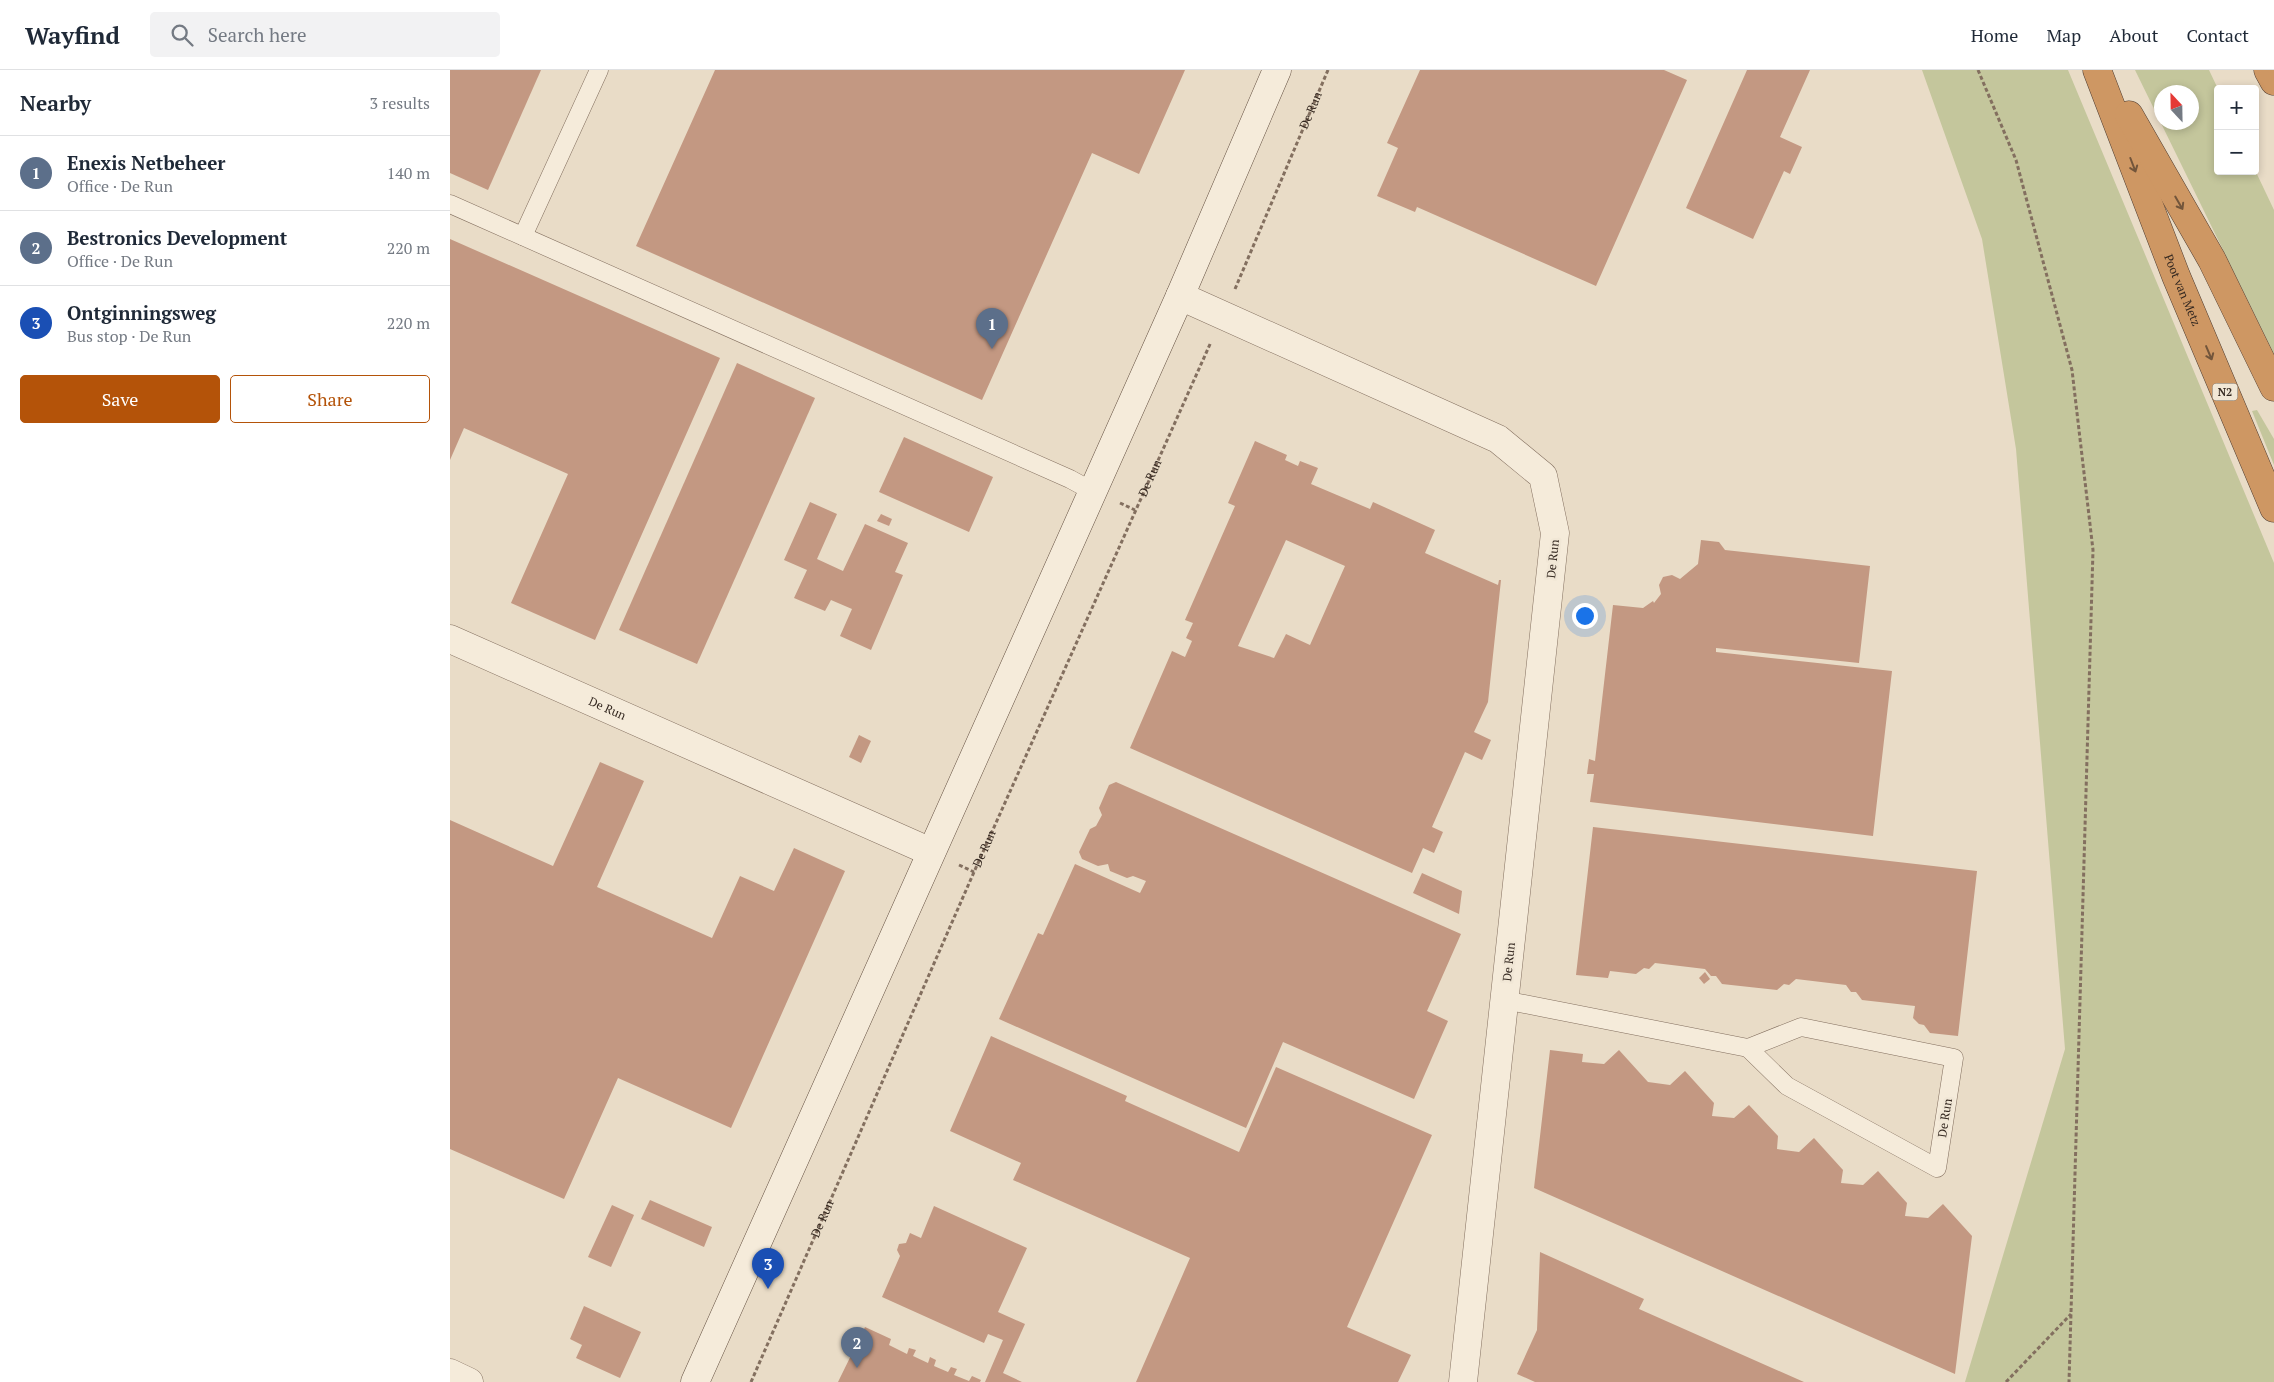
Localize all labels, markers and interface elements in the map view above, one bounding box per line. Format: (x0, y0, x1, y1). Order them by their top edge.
search box (150, 12, 500, 57)
text: Wayfind (25, 19, 120, 51)
icon: search (168, 21, 196, 49)
text: Search here (208, 22, 307, 47)
text: Home (1971, 23, 2018, 47)
text: Map (2046, 23, 2081, 47)
text: About (2109, 23, 2158, 47)
text: Contact (2186, 23, 2249, 47)
north arrow (2154, 85, 2199, 130)
map controls (2214, 85, 2259, 175)
button: + (2214, 85, 2259, 130)
text: Nearby (20, 89, 91, 117)
street label: De Run (1296, 89, 1325, 131)
text: 3 results (370, 92, 430, 114)
button: − (2214, 130, 2259, 175)
text: Enexis Netbeheer (67, 150, 226, 175)
one-way arrow (2129, 156, 2138, 172)
text: 1 (31, 162, 41, 184)
text: 140 m (387, 162, 430, 184)
text: Office · De Run (67, 175, 173, 197)
one-way arrow (2175, 196, 2185, 210)
text: Bestronics Development (67, 225, 287, 250)
text: 2 (31, 237, 41, 259)
text: 220 m (387, 237, 430, 259)
text: Office · De Run (67, 250, 173, 272)
street label: Poot van Metz (2161, 252, 2204, 328)
text: Ontginningsweg (67, 300, 216, 325)
pin: 1 (976, 308, 1008, 349)
text: 3 (31, 312, 41, 334)
text: 220 m (387, 312, 430, 334)
text: Bus stop · De Run (67, 325, 191, 347)
one-way arrow (2204, 345, 2214, 360)
button: Save (20, 375, 220, 423)
button: Share (230, 375, 430, 423)
road number: N2 (2212, 384, 2238, 401)
street label: De Run (1135, 457, 1164, 499)
street label: De Run (1543, 539, 1562, 579)
your location (1572, 603, 1598, 629)
street label: De Run (587, 693, 628, 723)
street label: De Run (969, 828, 999, 870)
street label: De Run (1499, 942, 1518, 982)
street label: De Run (1934, 1097, 1955, 1138)
street label: De Run (807, 1198, 837, 1240)
pin: 3 (752, 1248, 784, 1289)
pin: 2 (841, 1327, 873, 1368)

